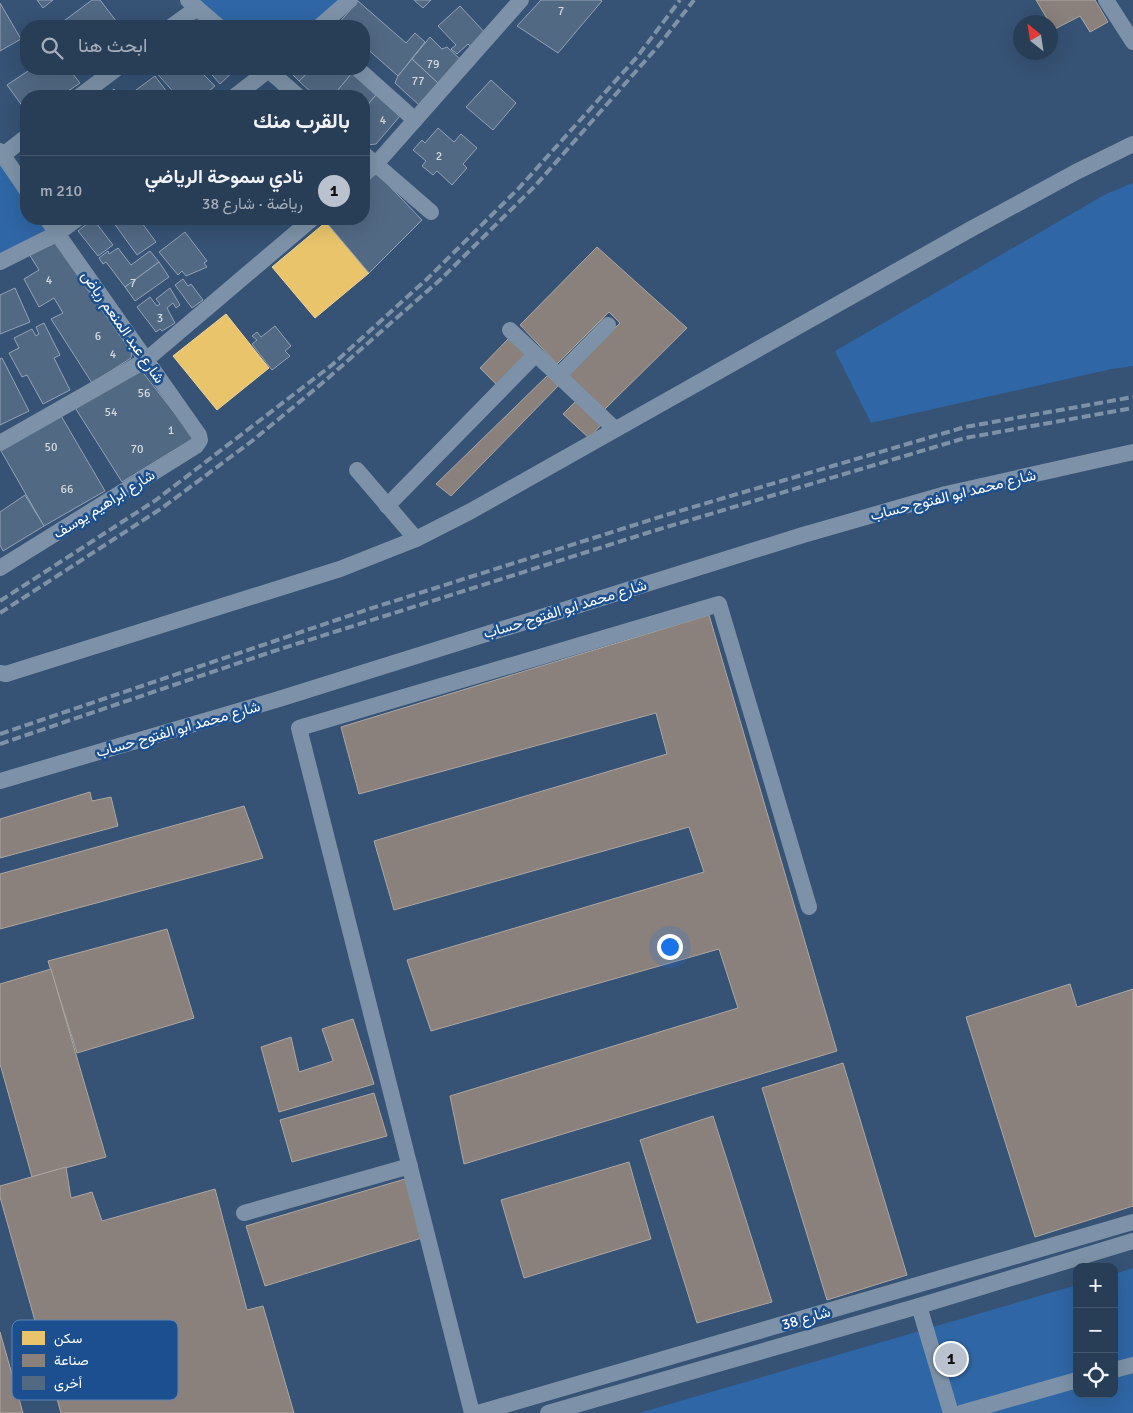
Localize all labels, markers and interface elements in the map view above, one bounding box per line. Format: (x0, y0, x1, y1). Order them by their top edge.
house number: 7 (558, 4, 564, 19)
north arrow (1013, 15, 1058, 60)
search box (20, 20, 370, 75)
icon: search (38, 34, 66, 62)
text: ابحث هنا (78, 34, 147, 58)
house number: 79 (427, 57, 439, 72)
house number: 77 (412, 74, 424, 89)
text: بالقرب منك (253, 108, 350, 134)
house number: 4 (380, 113, 387, 128)
house number: 2 (436, 149, 442, 164)
text: نادي سموحة الرياضي (145, 165, 303, 189)
text: 210 m (40, 181, 82, 201)
text: 1 (330, 181, 338, 201)
text: رياضة · شارع 38 (202, 194, 303, 214)
street label: شارع عبد المنعم رياض (76, 267, 169, 388)
house number: 4 (46, 273, 53, 288)
house number: 7 (130, 276, 136, 291)
house number: 3 (157, 311, 163, 326)
house number: 6 (95, 329, 101, 344)
house number: 4 (110, 347, 117, 362)
house number: 56 (138, 386, 150, 401)
house number: 54 (105, 405, 118, 420)
house number: 1 (168, 423, 174, 438)
house number: 50 (45, 440, 57, 455)
house number: 70 (131, 442, 143, 457)
street label: شارع ابراهيم يوسف (50, 465, 159, 544)
street label: شارع محمد ابو الفتوح حساب (868, 466, 1038, 526)
house number: 66 (61, 482, 73, 497)
street label: شارع محمد ابو الفتوح حساب (481, 576, 650, 644)
street label: شارع محمد ابو الفتوح حساب (94, 697, 263, 763)
your location (657, 934, 683, 960)
map controls (1073, 1263, 1118, 1398)
button: + (1073, 1263, 1118, 1308)
street label: شارع 38 (780, 1302, 833, 1335)
button: − (1073, 1308, 1118, 1353)
legend (12, 1320, 178, 1400)
text: سكن (54, 1330, 82, 1347)
pin: 1 (935, 1340, 967, 1378)
text: صناعة (54, 1352, 89, 1369)
button: locate (1073, 1353, 1118, 1398)
text: أخرى (54, 1375, 82, 1392)

